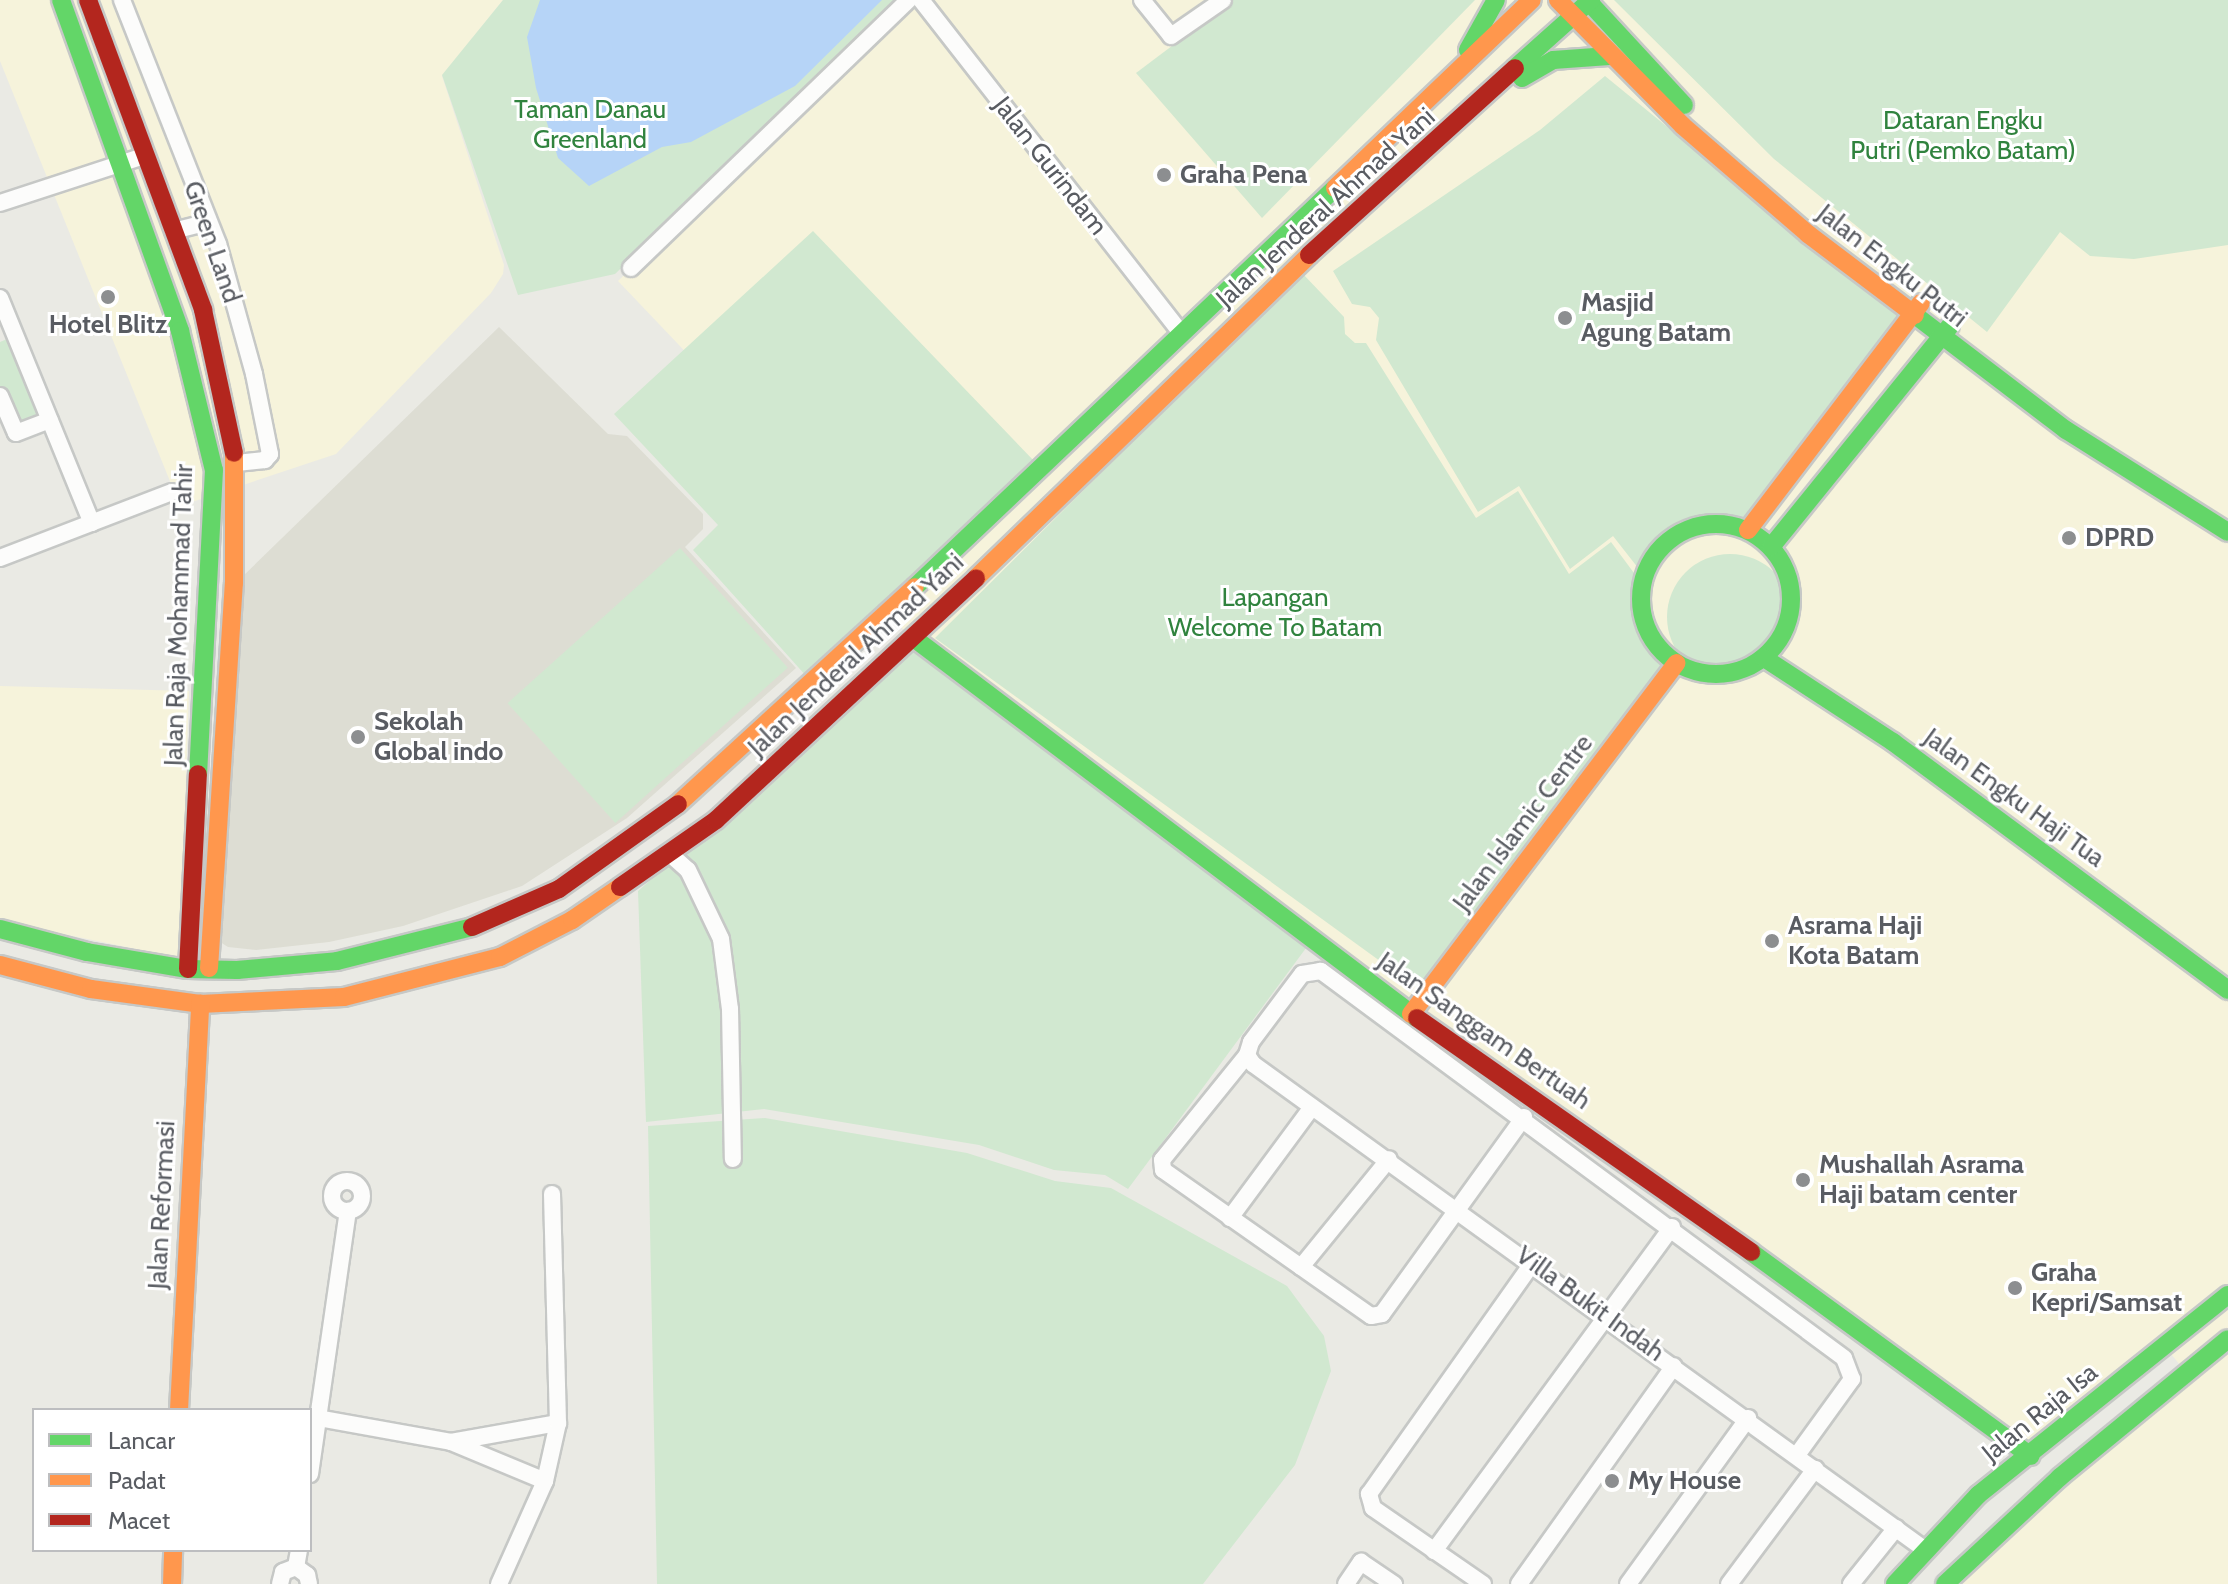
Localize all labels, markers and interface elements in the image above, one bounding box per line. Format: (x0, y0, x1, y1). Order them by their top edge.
street label: Jalan Gurindam (986, 91, 1114, 241)
park label: Taman Danau Greenland (514, 94, 666, 156)
street label: Jalan Jenderal Ahmad Yani (1210, 102, 1442, 314)
park label: Dataran Engku Putri (Pemko Batam) (1850, 105, 2076, 166)
place label: Graha Pena (1180, 159, 1307, 191)
marker: Graha Pena (1155, 166, 1173, 184)
street label: Green Land (177, 177, 247, 307)
street label: Jalan Engku Putri (1811, 198, 1973, 334)
place label: Masjid Agung Batam (1581, 287, 1731, 348)
marker: Hotel Blitz (99, 288, 117, 306)
place label: Hotel Blitz (49, 309, 167, 341)
marker: Masjid Agung Batam (1556, 309, 1574, 327)
street label: Jalan Raja Mohammad Tahir (158, 463, 200, 767)
place label: DPRD (2085, 522, 2154, 554)
marker: DPRD (2060, 529, 2078, 547)
street label: Jalan Jenderal Ahmad Yani (742, 547, 970, 763)
park label: Lapangan Welcome To Batam (1168, 582, 1382, 644)
place label: Sekolah Global indo (374, 706, 503, 768)
street label: Jalan Engku Haji Tua (1918, 722, 2110, 874)
marker: Sekolah Global indo (349, 728, 367, 746)
street label: Jalan Islamic Centre (1447, 729, 1599, 917)
place label: Asrama Haji Kota Batam (1788, 910, 1922, 972)
marker: Asrama Haji Kota Batam (1763, 932, 1781, 950)
street label: Jalan Sanggam Bertuah (1371, 946, 1597, 1116)
street label: Jalan Reformasi (142, 1120, 182, 1290)
place label: Mushallah Asrama Haji batam center (1819, 1149, 2024, 1210)
marker: Mushallah Asrama Haji batam center (1794, 1171, 1812, 1189)
street label: Villa Bukit Indah (1510, 1240, 1670, 1368)
place label: Graha Kepri/Samsat (2031, 1257, 2182, 1318)
marker: Graha Kepri/Samsat (2006, 1279, 2024, 1297)
street label: Jalan Raja Isa (1976, 1357, 2104, 1469)
legend (32, 1408, 312, 1552)
text: Lancar (108, 1426, 175, 1455)
place label: My House (1628, 1465, 1741, 1497)
text: Padat (108, 1466, 166, 1495)
marker: My House (1603, 1472, 1621, 1490)
text: Macet (108, 1506, 170, 1535)

